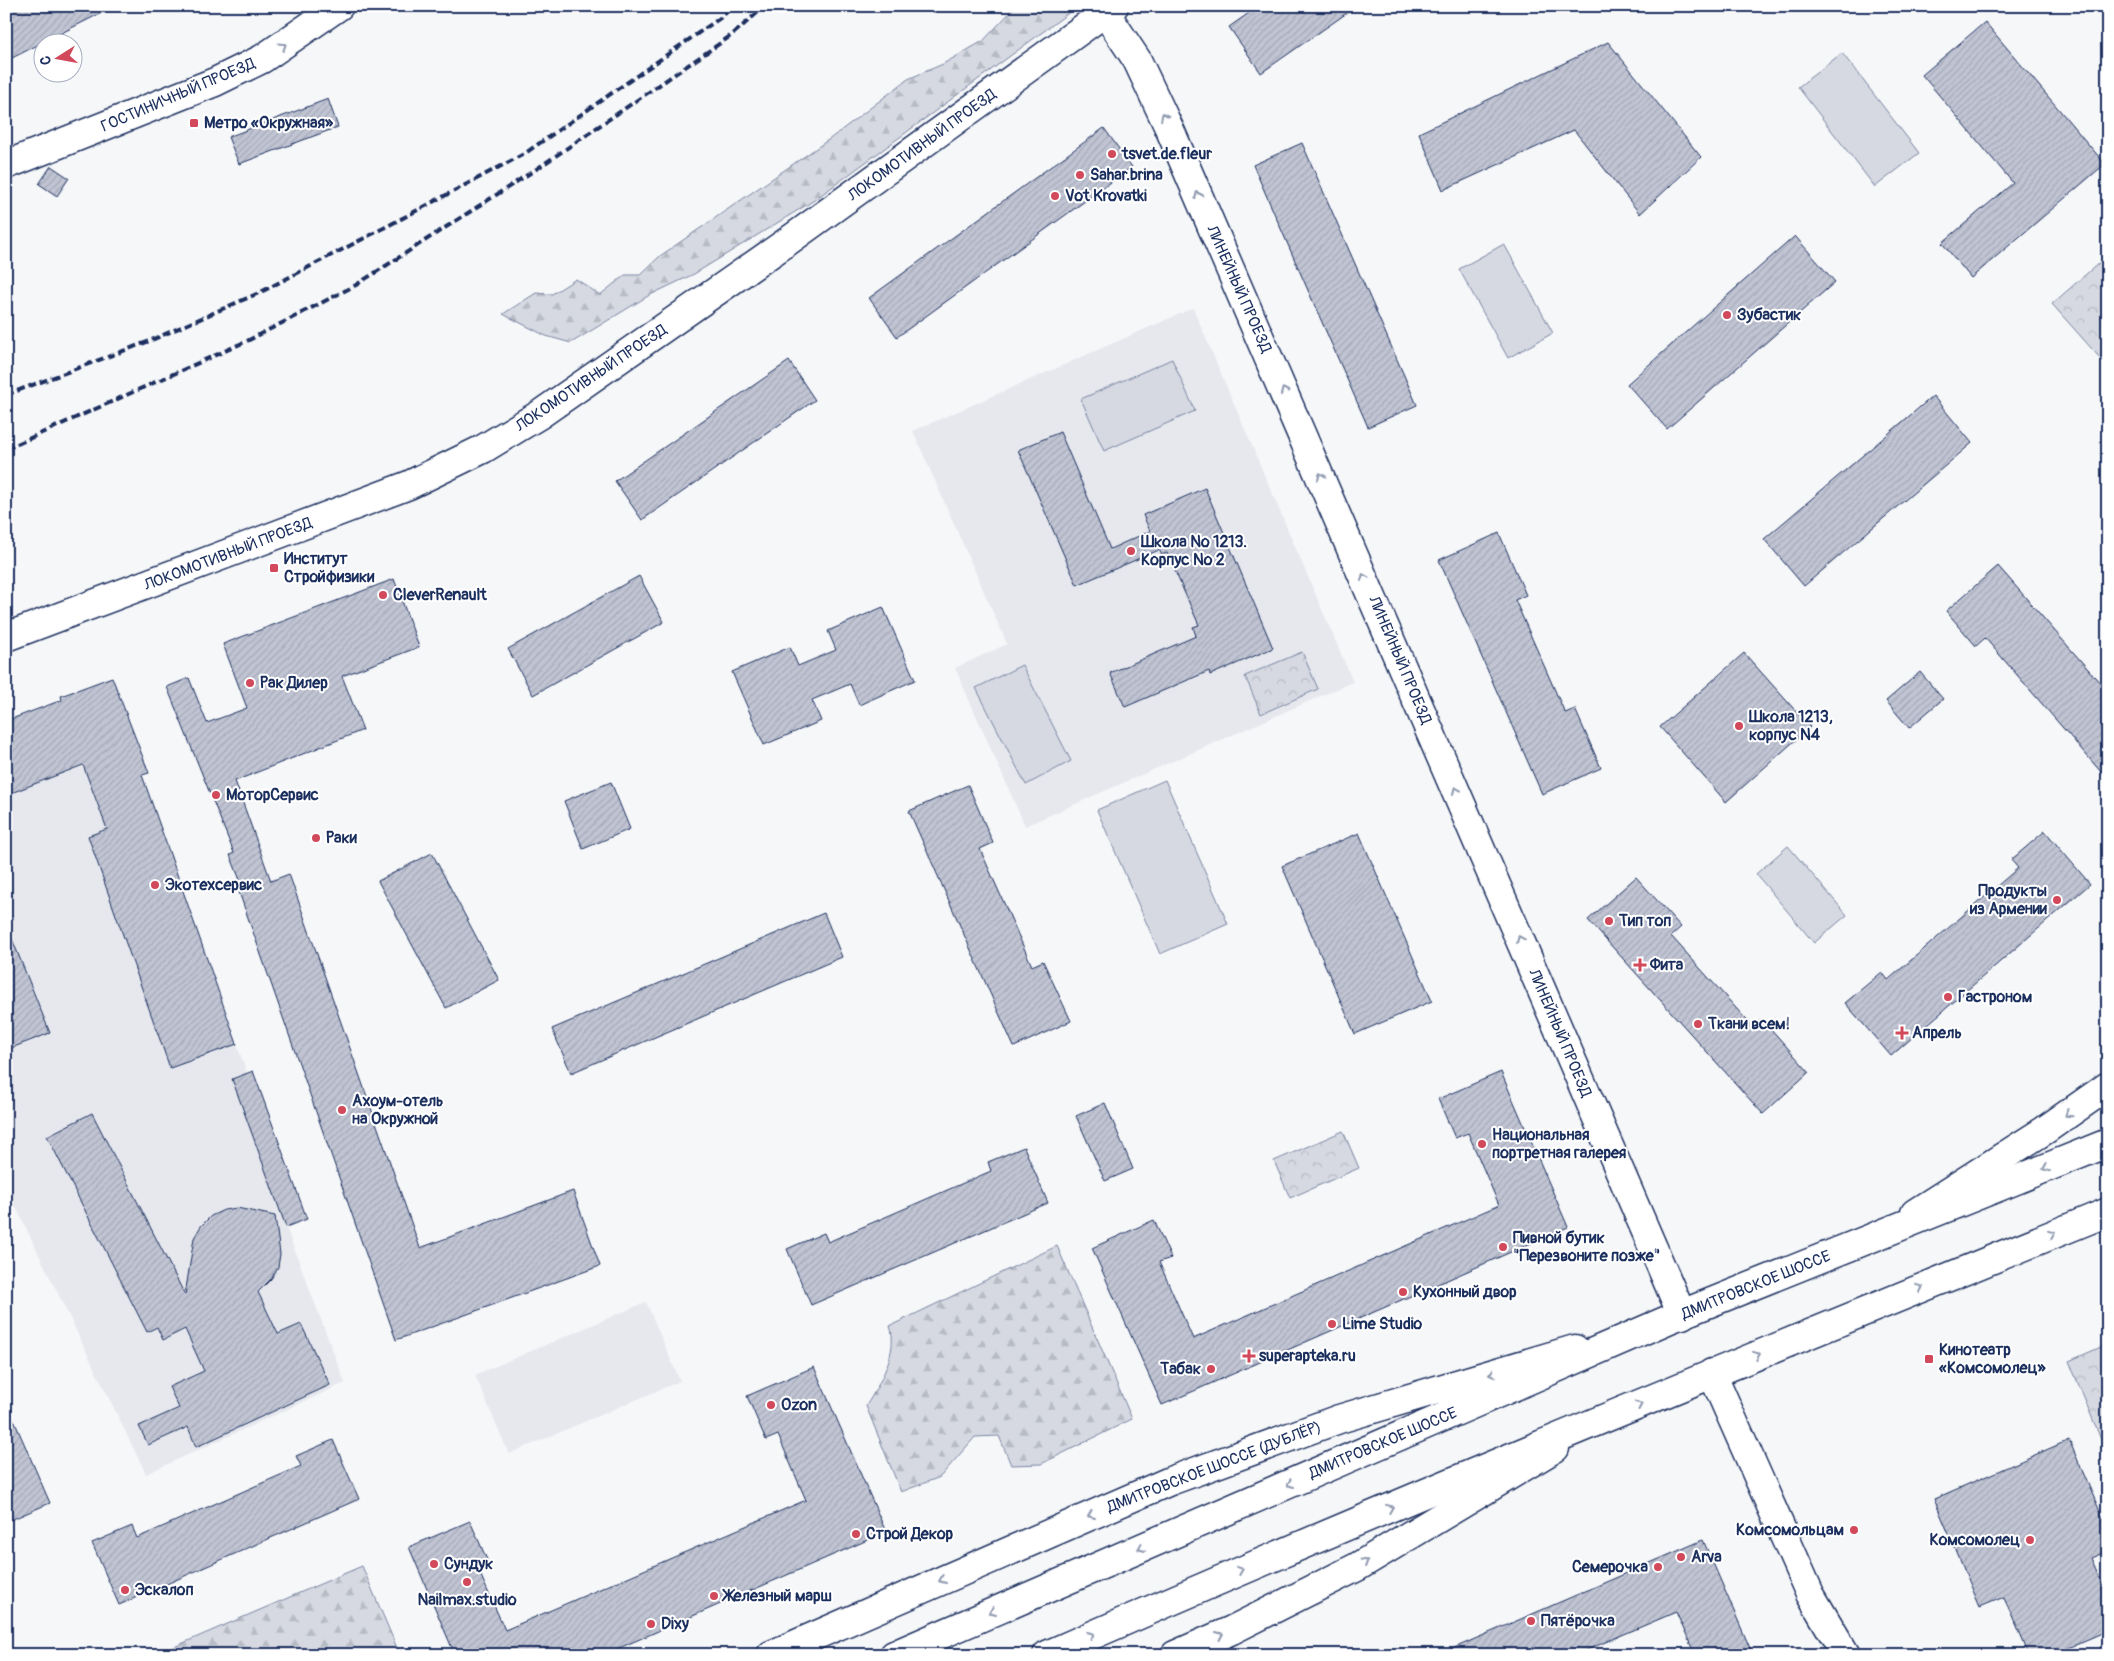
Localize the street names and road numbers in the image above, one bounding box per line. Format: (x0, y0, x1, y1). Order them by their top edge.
street label: ГОСТИНИЧНЫЙ ПРОЕЗД (98, 53, 258, 137)
street label: ЛОКОМОТИВНЫЙ ПРОЕЗД (843, 84, 1000, 206)
street label: ЛИНЕЙНЫЙ ПРОЕЗД (1202, 221, 1276, 356)
street label: ЛОКОМОТИВНЫЙ ПРОЕЗД (511, 320, 671, 437)
street label: ЛОКОМОТИВНЫЙ ПРОЕЗД (140, 513, 315, 596)
street label: ЛИНЕЙНЫЙ ПРОЕЗД (1364, 592, 1436, 727)
street label: ЛИНЕЙНЫЙ ПРОЕЗД (1524, 965, 1596, 1100)
street label: ДМИТРОВСКОЕ ШОССЕ (1678, 1246, 1834, 1324)
street label: ДМИТРОВСКОЕ ШОССЕ (1305, 1403, 1460, 1484)
street label: ДМИТРОВСКОЕ ШОССЕ (ДУБЛЁР) (1103, 1417, 1324, 1518)

